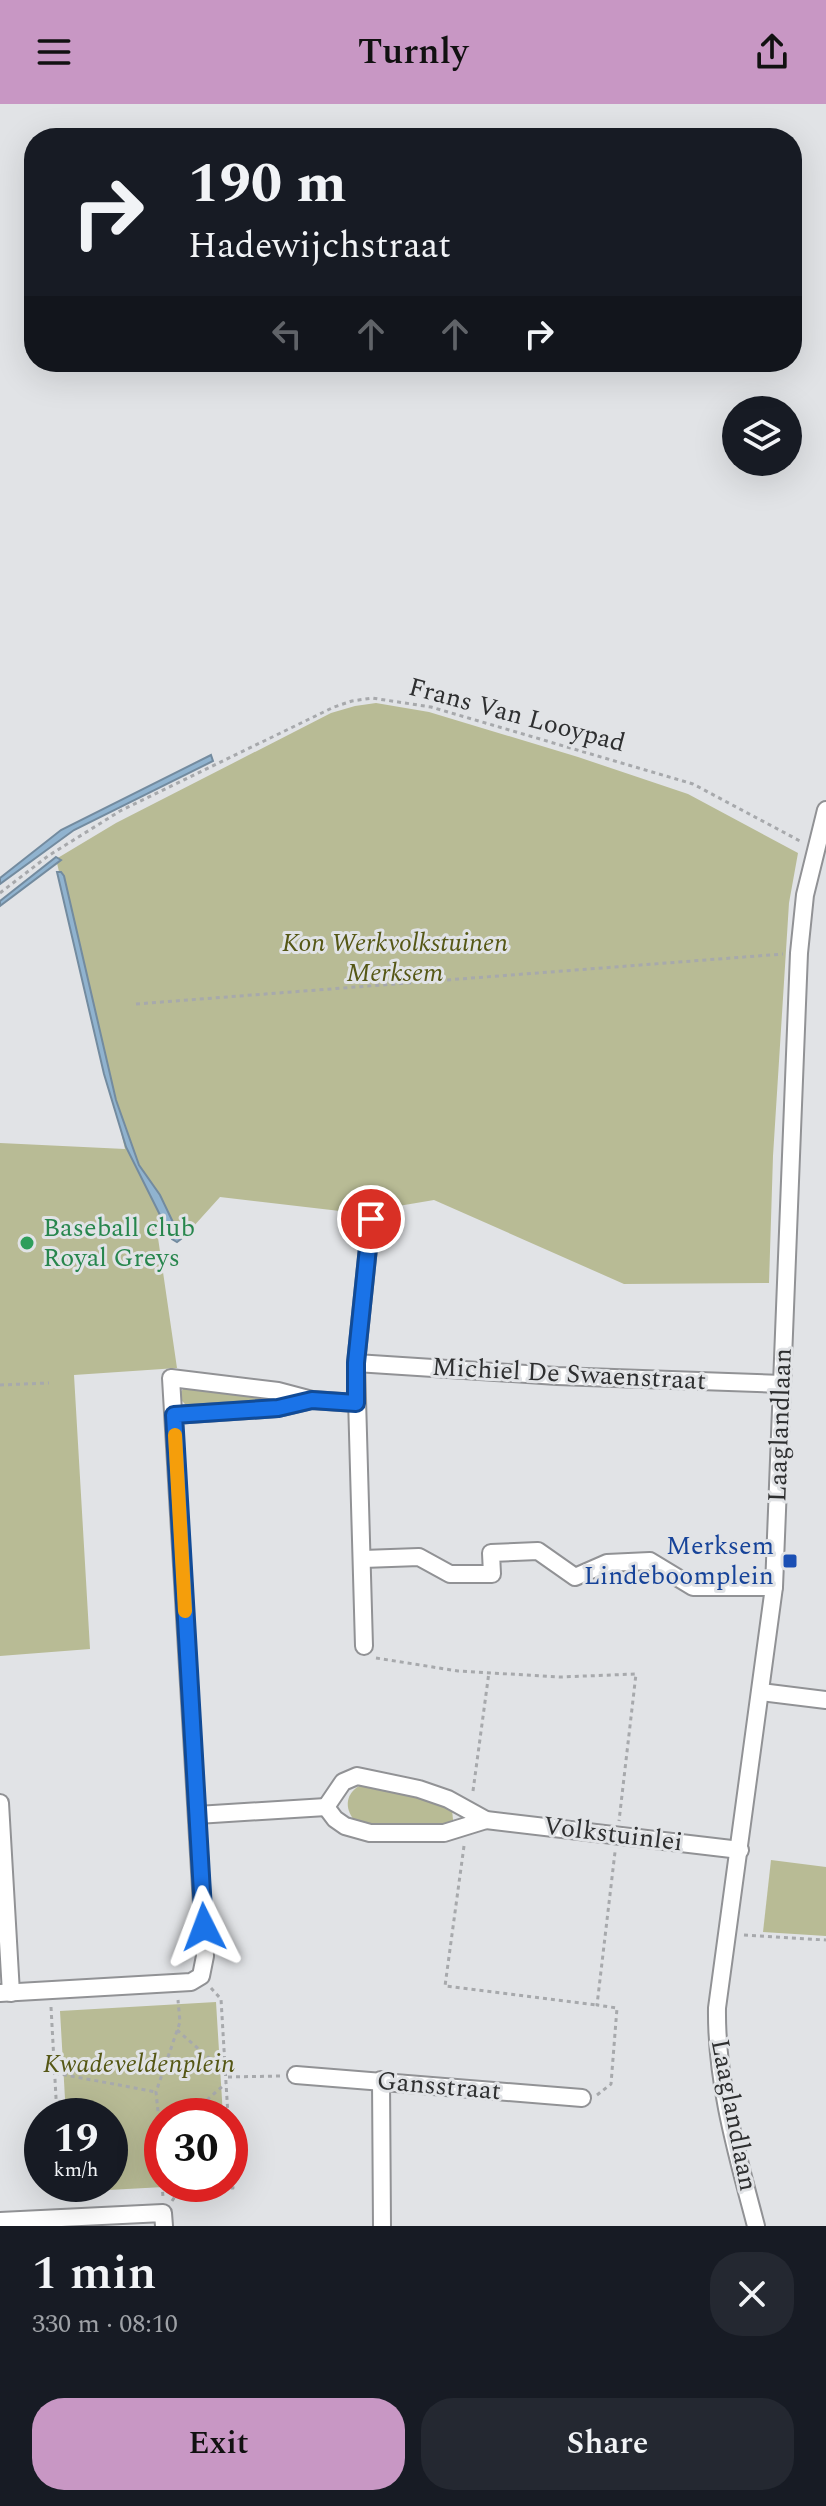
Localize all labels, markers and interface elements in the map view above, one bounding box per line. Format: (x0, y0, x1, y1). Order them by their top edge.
text: Turnly (358, 25, 468, 80)
icon: menu (32, 30, 76, 74)
icon: share (750, 30, 794, 74)
text: 190 m (188, 142, 347, 227)
icon: right (56, 160, 160, 264)
text: Hadewijchstraat (188, 219, 451, 274)
icon: left (265, 312, 309, 356)
icon: ahead (349, 312, 393, 356)
icon: ahead (433, 312, 477, 356)
icon: right (517, 312, 561, 356)
map controls (722, 396, 802, 476)
button: layers (722, 396, 802, 476)
street label: Frans Van Looypad (404, 667, 630, 763)
park label: Kon Werkvolkstuinen Merksem (282, 923, 508, 993)
pin (337, 1185, 405, 1253)
icon: arrive (349, 1197, 393, 1241)
place label: Baseball club Royal Greys (43, 1208, 195, 1278)
marker: Baseball club Royal Greys (18, 1234, 36, 1252)
street label: Michiel De Swaenstraat (431, 1347, 707, 1401)
street label: Laaglandlaan (757, 1347, 803, 1503)
place label: Merksem Lindeboomplein (584, 1526, 774, 1596)
marker: Merksem Lindeboomplein (781, 1552, 799, 1570)
street label: Volkstuinlei (541, 1806, 685, 1862)
position arrow (162, 1885, 246, 1969)
street label: Laaglandlaan (700, 2036, 768, 2194)
park label: Kwadeveldenplein (43, 2044, 235, 2084)
street label: Gansstraat (375, 2061, 503, 2111)
speed limit sign: 30 (144, 2098, 248, 2202)
text: 19 (54, 2109, 98, 2170)
text: km/h (54, 2155, 99, 2185)
text: 1 min (32, 2237, 157, 2310)
button: close (710, 2252, 794, 2336)
text: 330 m · 08:10 (32, 2304, 178, 2344)
button: Exit (32, 2398, 405, 2490)
button: Share (421, 2398, 794, 2490)

